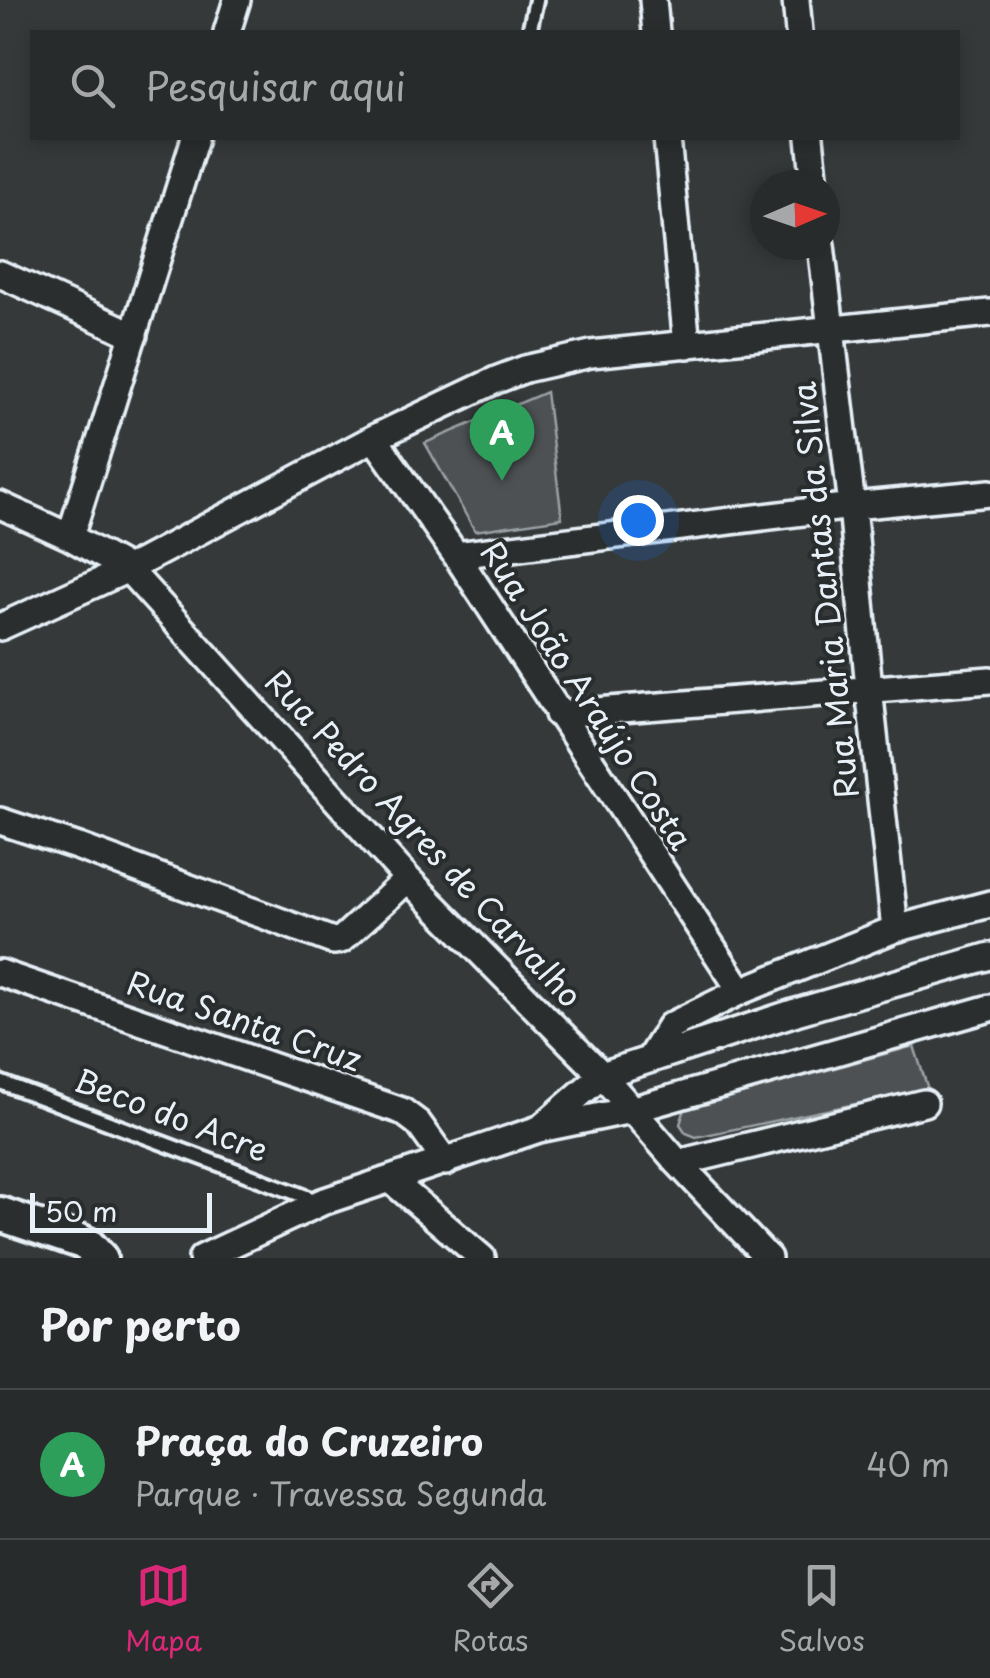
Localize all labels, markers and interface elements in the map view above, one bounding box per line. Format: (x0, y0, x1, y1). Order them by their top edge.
search box (30, 30, 960, 140)
text: Pesquisar aqui (145, 57, 406, 114)
icon: search (65, 58, 120, 113)
north arrow (750, 170, 840, 260)
street label: Rua Maria Dantas da Silva (778, 379, 870, 801)
pin: A (470, 398, 534, 481)
your location (613, 495, 664, 546)
street label: Rua João Araújo Costa (470, 531, 706, 859)
street label: Rua Pedro Agres de Carvalho (255, 658, 594, 1017)
street label: Rua Santa Cruz (121, 958, 368, 1083)
street label: Beco do Acre (68, 1055, 275, 1173)
scale bar (30, 1188, 212, 1232)
text: 50 m (45, 1189, 118, 1232)
text: Por perto (40, 1292, 241, 1355)
text: Praça do Cruzeiro (135, 1412, 483, 1469)
text: A (60, 1440, 85, 1488)
text: 40 m (866, 1440, 950, 1488)
text: Parque · Travessa Segunda (135, 1469, 547, 1517)
tab: Mapa (125, 1558, 202, 1661)
tab: Rotas (452, 1558, 528, 1661)
tab: Salvos (779, 1558, 865, 1661)

